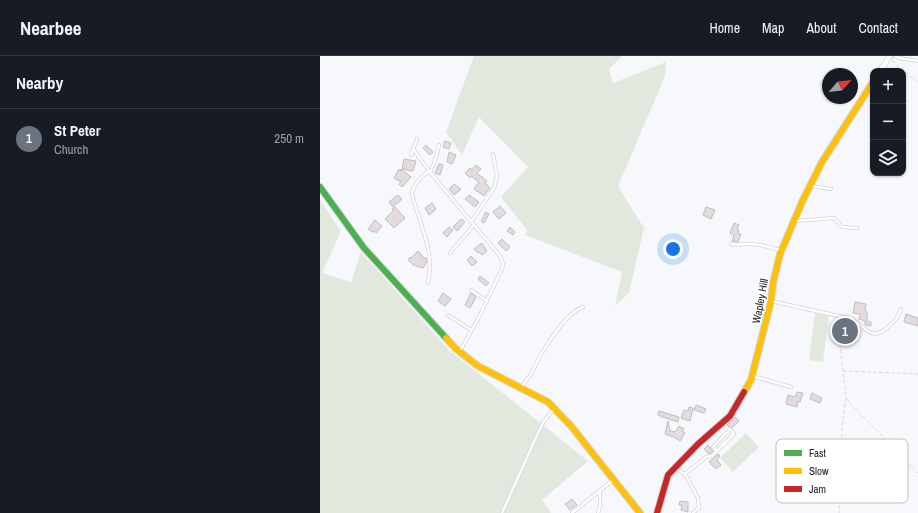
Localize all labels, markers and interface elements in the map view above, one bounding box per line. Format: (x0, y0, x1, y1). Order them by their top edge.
text: Nearbee (20, 15, 81, 41)
text: Home (709, 19, 740, 37)
text: Map (762, 19, 784, 37)
text: About (806, 19, 836, 37)
text: Contact (858, 19, 898, 37)
north arrow (822, 68, 858, 104)
map controls (870, 68, 906, 176)
button: + (870, 68, 906, 104)
text: Nearby (16, 71, 63, 94)
button: − (870, 104, 906, 140)
text: St Peter (54, 120, 101, 141)
text: 1 (26, 130, 32, 147)
text: 250 m (274, 130, 304, 147)
button: layers (870, 140, 906, 176)
text: Church (54, 141, 88, 158)
your location (663, 239, 683, 259)
street label: Wapley Hill (749, 277, 771, 325)
pin: 1 (832, 316, 858, 346)
legend (776, 439, 908, 503)
text: Fast (809, 446, 827, 460)
text: Slow (809, 464, 829, 478)
text: Jam (809, 482, 826, 496)

